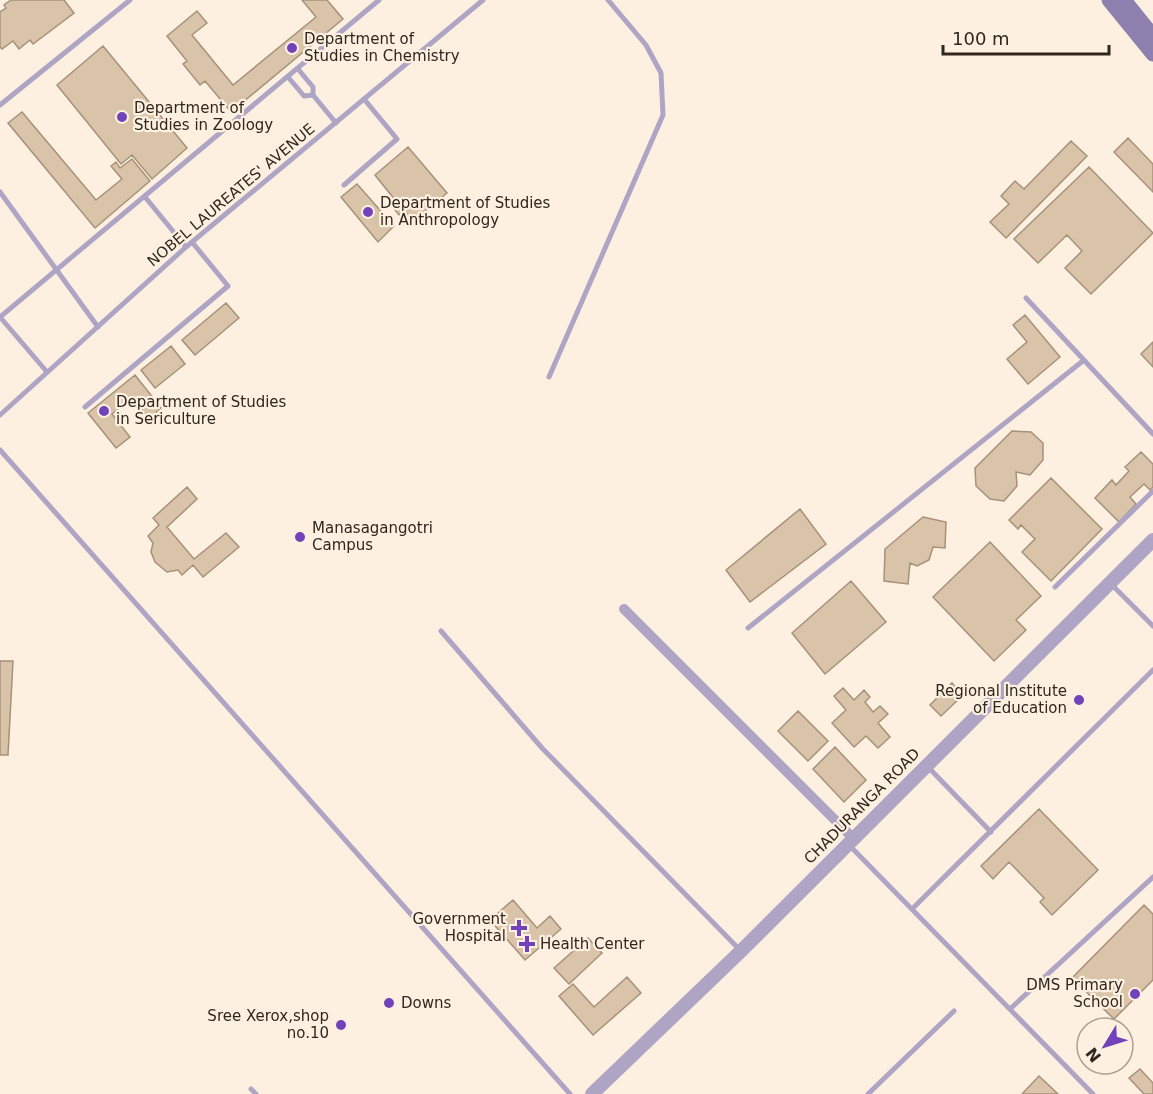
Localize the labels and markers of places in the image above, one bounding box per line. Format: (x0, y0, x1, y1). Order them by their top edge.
place label: Department of Studies in Chemistry (304, 30, 460, 65)
marker: Department of Studies in Chemistry (285, 41, 299, 55)
place label: Department of Studies in Zoology (134, 99, 273, 134)
marker: Department of Studies in Zoology (115, 110, 129, 124)
place label: Department of Studies in Anthropology (380, 194, 551, 229)
marker: Department of Studies in Anthropology (361, 205, 375, 219)
place label: Department of Studies in Sericulture (116, 393, 287, 428)
marker: Department of Studies in Sericulture (97, 404, 111, 418)
place label: Manasagangotri Campus (312, 519, 433, 554)
marker: Manasagangotri Campus (293, 530, 307, 544)
place label: Regional Institute of Education (935, 682, 1067, 717)
marker: Regional Institute of Education (1072, 693, 1086, 707)
place label: Government Hospital (412, 910, 506, 945)
marker: Government Hospital (510, 919, 528, 937)
marker: Health Center (518, 935, 536, 953)
place label: Health Center (540, 935, 645, 953)
place label: DMS Primary School (1026, 976, 1123, 1011)
marker: DMS Primary School (1128, 987, 1142, 1001)
place label: Downs (401, 994, 452, 1012)
marker: Downs (382, 996, 396, 1010)
place label: Sree Xerox,shop no.10 (207, 1007, 329, 1042)
marker: Sree Xerox,shop no.10 (334, 1018, 348, 1032)

